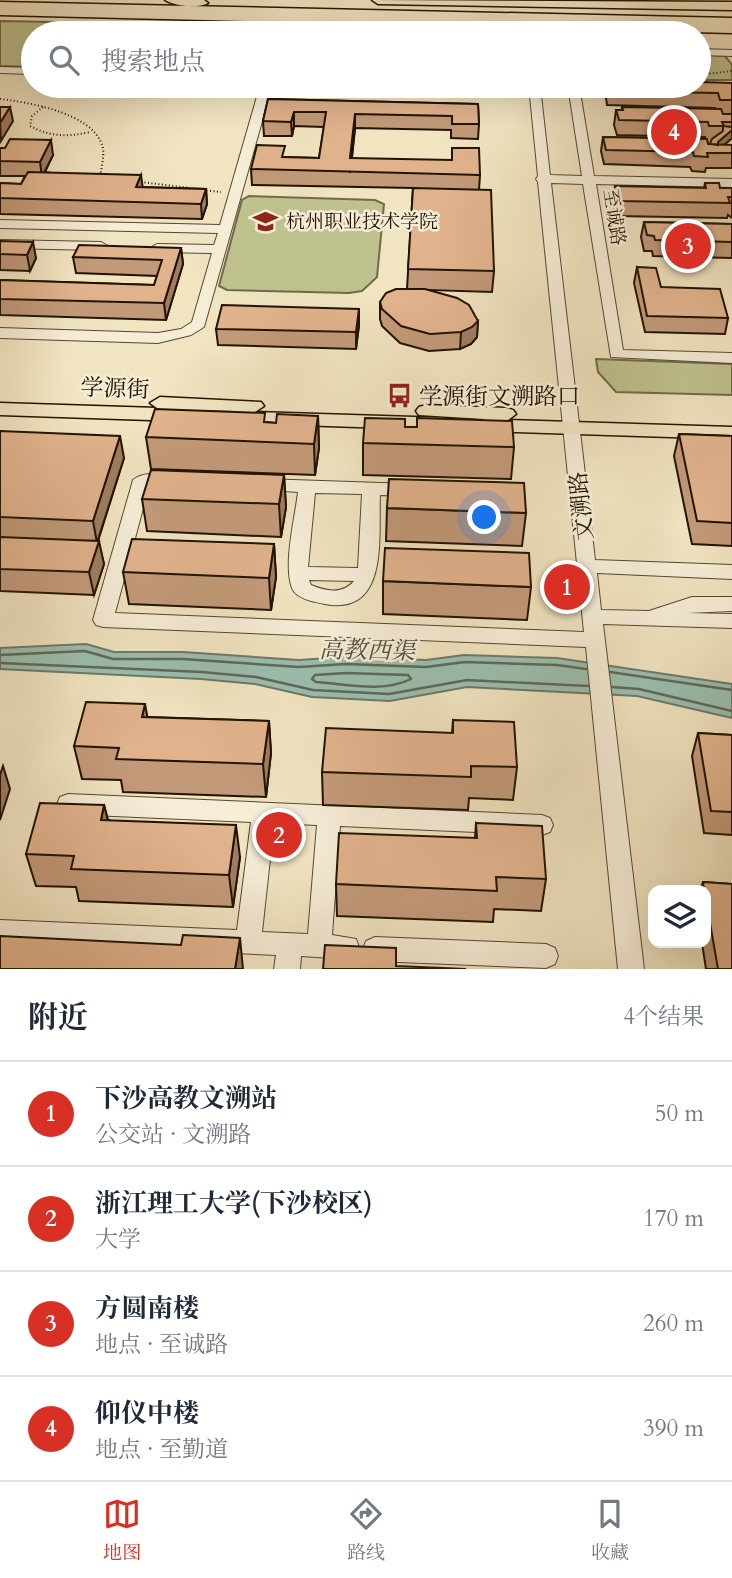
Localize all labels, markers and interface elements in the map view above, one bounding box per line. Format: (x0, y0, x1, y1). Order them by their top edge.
search box (21, 21, 711, 98)
icon: search (45, 41, 83, 79)
text: 搜索地点 (101, 44, 205, 79)
pin: 4 (651, 106, 697, 158)
street label: 至诚路 (597, 187, 631, 247)
school or university icon: 杭州职业技术学院 (252, 207, 280, 235)
place label: 杭州职业技术学院 (286, 209, 438, 235)
pin: 3 (665, 220, 711, 272)
street label: 学源街 (80, 372, 150, 405)
place label: 学源街文溯路口 (419, 381, 580, 412)
bus stop icon: 学源街文溯路口 (385, 382, 413, 410)
street label: 文溯路 (562, 470, 601, 542)
your location (467, 500, 501, 534)
pin: 1 (544, 561, 590, 613)
water label: 高教西渠 (319, 633, 418, 668)
pin: 2 (256, 809, 302, 861)
map controls (648, 885, 711, 948)
button: layers (648, 885, 711, 948)
text: 附近 (28, 997, 88, 1038)
text: 4个结果 (623, 1001, 704, 1032)
text: 下沙高教文溯站 (95, 1081, 277, 1116)
text: 1 (45, 1098, 57, 1129)
text: 50 m (655, 1098, 704, 1129)
text: 公交站 · 文溯路 (95, 1119, 251, 1150)
text: 浙江理工大学(下沙校区) (95, 1186, 373, 1221)
text: 2 (45, 1203, 57, 1234)
text: 170 m (643, 1203, 704, 1234)
text: 大学 (95, 1224, 141, 1255)
text: 方圆南楼 (95, 1291, 199, 1326)
text: 3 (45, 1308, 57, 1339)
text: 260 m (643, 1308, 704, 1339)
text: 地点 · 至诚路 (95, 1329, 228, 1360)
text: 仰仪中楼 (95, 1396, 199, 1431)
text: 4 (45, 1413, 57, 1444)
text: 390 m (643, 1413, 704, 1444)
text: 地点 · 至勤道 (95, 1434, 228, 1465)
tab: 地图 (103, 1495, 141, 1566)
tab: 路线 (347, 1495, 385, 1566)
tab: 收藏 (591, 1495, 629, 1566)

